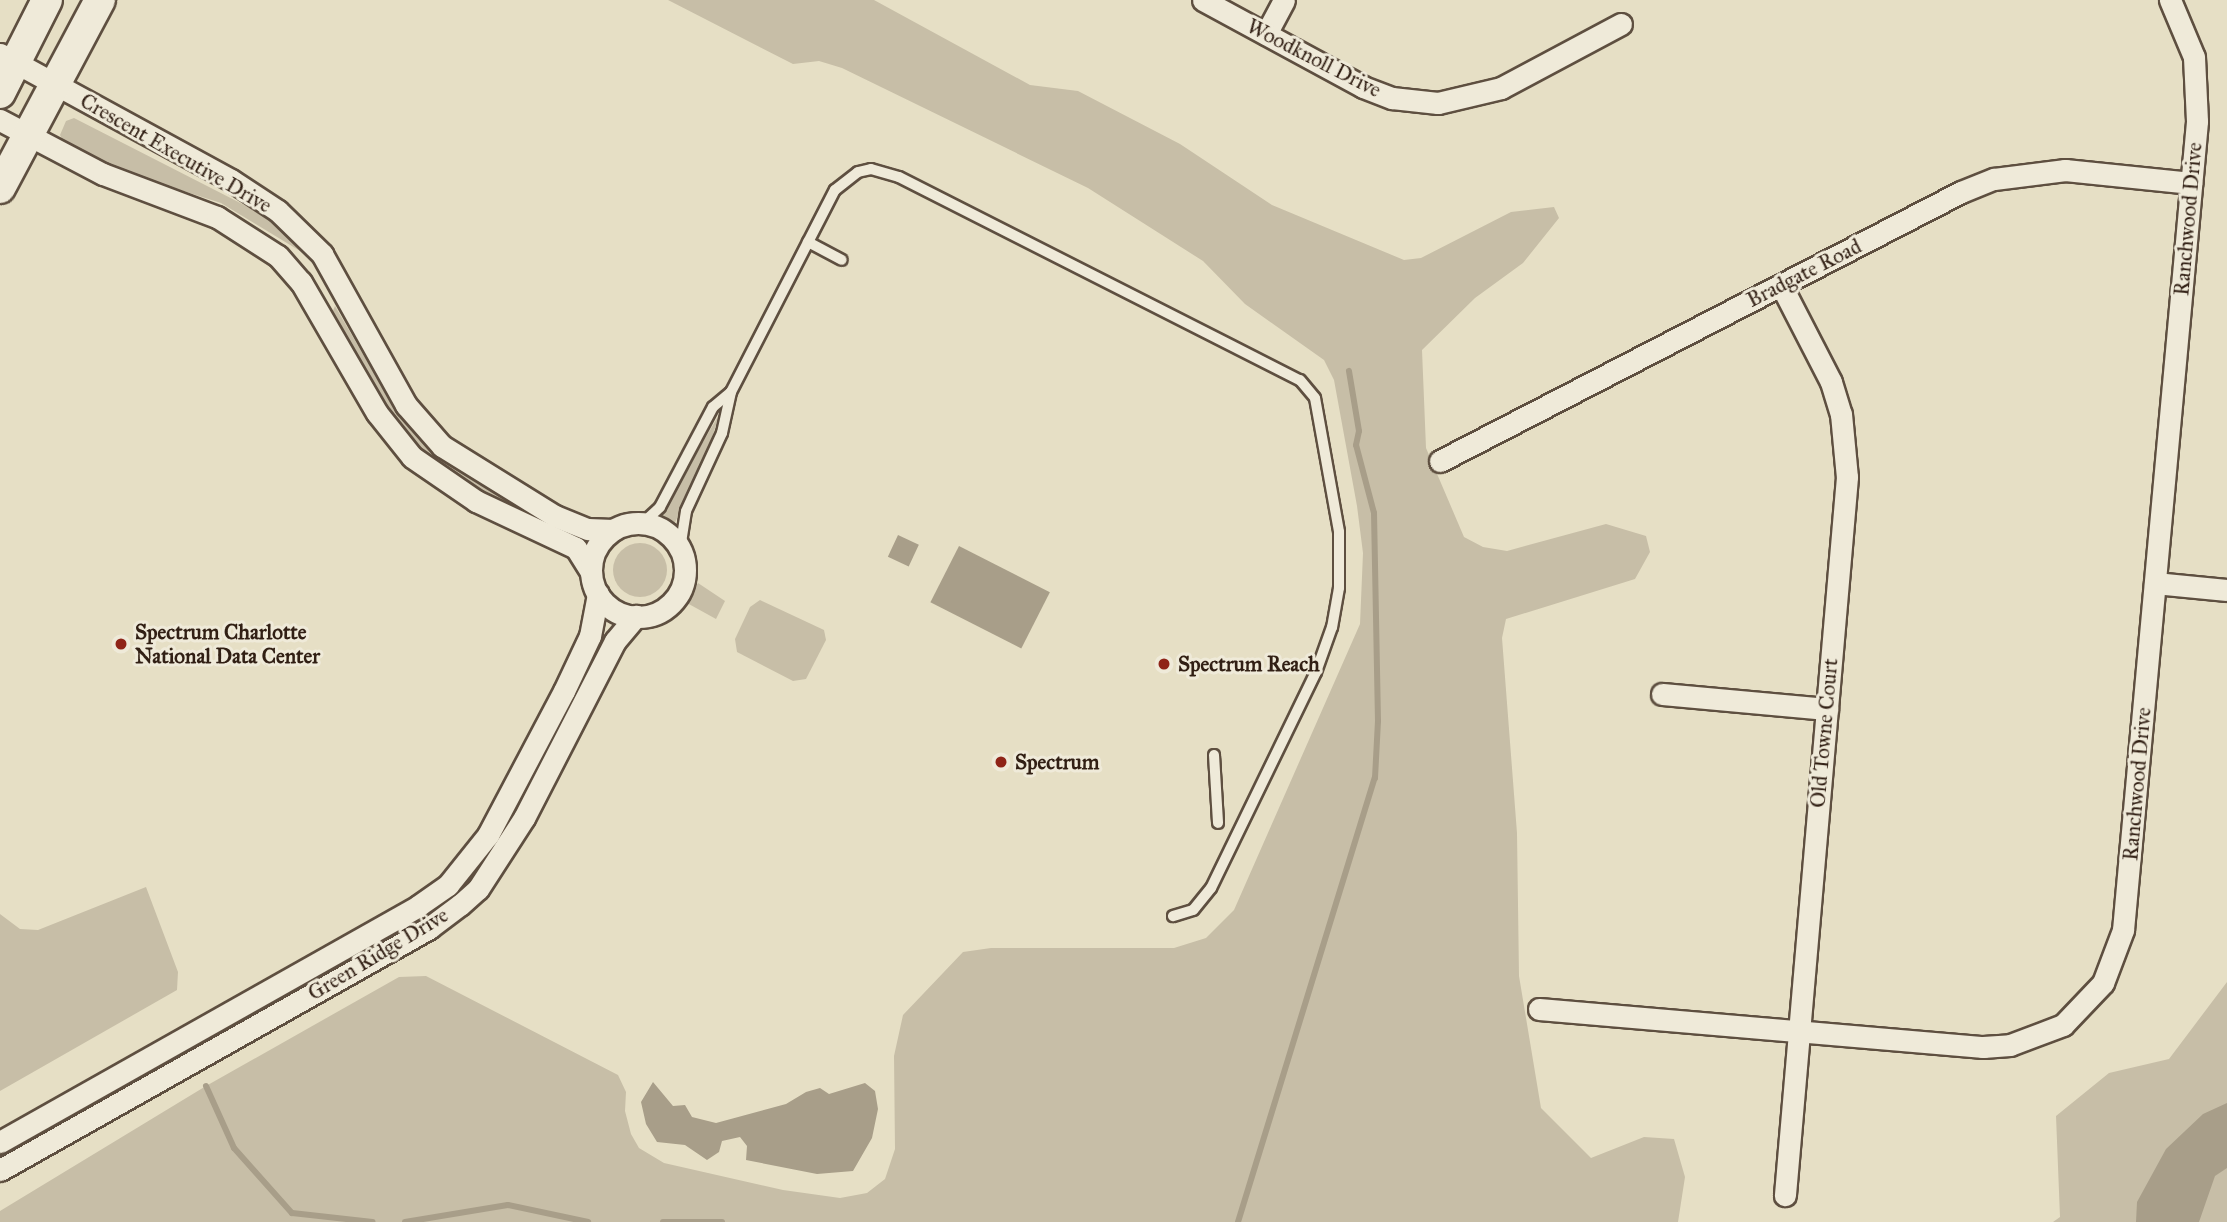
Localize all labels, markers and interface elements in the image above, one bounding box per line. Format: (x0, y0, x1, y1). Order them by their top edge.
street label: Woodknoll Drive (1243, 13, 1385, 103)
street label: Crescent Executive Drive (76, 88, 276, 218)
street label: Ranchwood Drive (2169, 141, 2207, 297)
street label: Bradgate Road (1743, 233, 1865, 313)
place label: Spectrum Charlotte National Data Center (135, 619, 320, 669)
marker: Spectrum Charlotte National Data Center (113, 636, 129, 652)
place label: Spectrum Reach (1178, 651, 1320, 677)
marker: Spectrum Reach (1156, 656, 1172, 672)
street label: Old Towne Court (1805, 657, 1843, 809)
street label: Ranchwood Drive (2118, 706, 2156, 862)
place label: Spectrum (1015, 749, 1099, 775)
marker: Spectrum (993, 754, 1009, 770)
street label: Green Ridge Drive (303, 902, 453, 1006)

